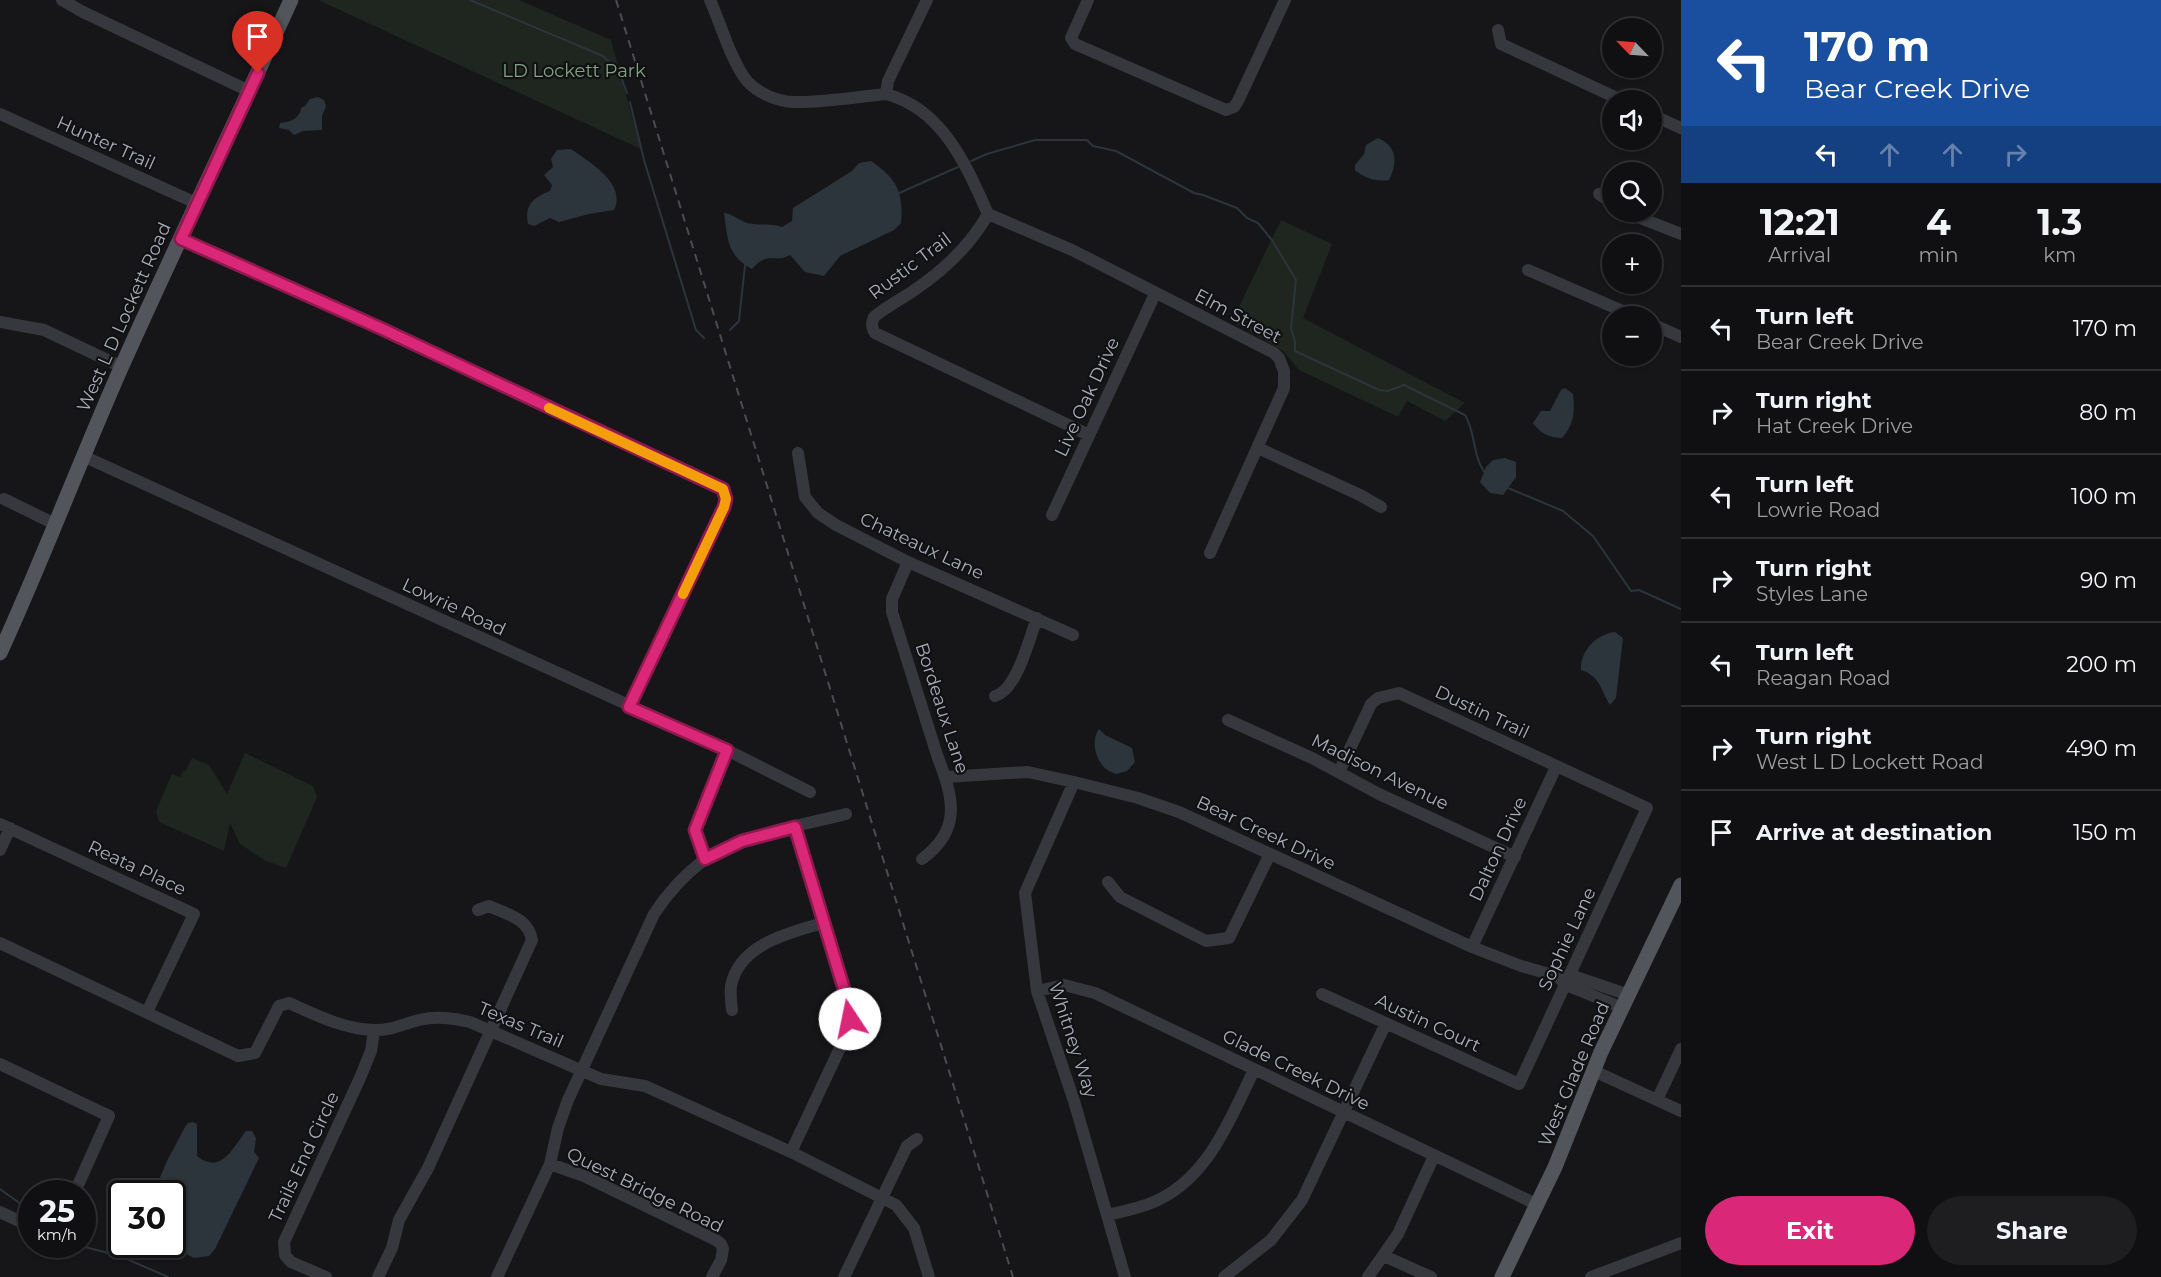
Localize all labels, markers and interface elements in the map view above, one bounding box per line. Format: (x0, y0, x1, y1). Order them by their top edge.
pin (232, 11, 283, 73)
north arrow (1602, 18, 1662, 78)
map controls (1602, 18, 1662, 366)
icon: arrive (241, 20, 274, 53)
text: 170 m (1804, 20, 1930, 72)
icon: left (1705, 24, 1783, 102)
park label: LD Lockett Park (502, 60, 646, 82)
text: Bear Creek Drive (1804, 72, 2030, 105)
button: sound (1602, 90, 1662, 150)
street label: Hunter Trail (53, 111, 159, 175)
icon: left (1810, 138, 1843, 171)
icon: ahead (1873, 138, 1906, 171)
icon: ahead (1936, 138, 1969, 171)
icon: right (1999, 138, 2032, 171)
button: search (1602, 162, 1662, 222)
text: 12:21 (1760, 200, 1840, 244)
text: 4 (1926, 200, 1951, 244)
text: 1.3 (2037, 200, 2082, 244)
street label: West L D Lockett Road (72, 219, 176, 415)
street label: Rustic Trail (864, 228, 956, 304)
button: + (1602, 234, 1662, 294)
text: Arrival (1768, 243, 1831, 267)
text: min (1918, 243, 1959, 267)
text: km (2043, 243, 2076, 267)
street label: Elm Street (1191, 284, 1285, 348)
text: Turn left (1756, 303, 1854, 330)
button: − (1602, 306, 1662, 366)
icon: left (1705, 312, 1738, 345)
text: 170 m (2073, 315, 2137, 342)
text: Bear Creek Drive (1756, 330, 1924, 354)
street label: Live Oak Drive (1050, 334, 1124, 460)
text: Turn right (1756, 387, 1871, 414)
icon: right (1705, 396, 1738, 429)
text: 80 m (2079, 399, 2137, 426)
text: Hat Creek Drive (1756, 414, 1913, 438)
text: Turn left (1756, 471, 1854, 498)
icon: left (1705, 480, 1738, 513)
text: 100 m (2071, 483, 2137, 510)
text: Lowrie Road (1756, 498, 1880, 522)
street label: Chateaux Lane (856, 508, 988, 584)
text: Turn right (1756, 555, 1871, 582)
icon: right (1705, 564, 1738, 597)
text: 90 m (2080, 567, 2137, 594)
street label: Lowrie Road (399, 573, 509, 641)
text: Styles Lane (1756, 582, 1868, 606)
text: Turn left (1756, 639, 1854, 666)
street label: Bordeaux Lane (911, 640, 974, 776)
icon: left (1705, 648, 1738, 681)
text: 200 m (2066, 651, 2137, 678)
text: Reagan Road (1756, 666, 1891, 690)
street label: Dustin Trail (1431, 681, 1533, 743)
text: Turn right (1756, 723, 1871, 750)
street label: Madison Avenue (1308, 729, 1452, 815)
icon: right (1705, 732, 1738, 765)
text: 490 m (2066, 735, 2137, 762)
text: West L D Lockett Road (1756, 750, 1983, 774)
street label: Bear Creek Drive (1193, 791, 1339, 875)
street label: Dalton Drive (1464, 793, 1532, 905)
icon: arrive (1705, 816, 1738, 849)
text: Arrive at destination (1756, 819, 1992, 846)
text: 150 m (2073, 819, 2137, 846)
street label: Reata Place (84, 836, 190, 900)
street label: Sophie Lane (1533, 884, 1601, 994)
street label: Whitney Way (1044, 979, 1102, 1101)
position arrow (818, 987, 882, 1051)
street label: Austin Court (1372, 989, 1484, 1057)
street label: Texas Trail (475, 997, 567, 1053)
street label: West Glade Road (1534, 998, 1614, 1150)
street label: Glade Creek Drive (1219, 1025, 1373, 1115)
street label: Trails End Circle (264, 1088, 344, 1226)
street label: Quest Bridge Road (563, 1143, 727, 1237)
speed limit sign: 30 (108, 1180, 186, 1258)
text: 25 (39, 1193, 75, 1230)
button: Exit (1705, 1196, 1915, 1265)
button: Share (1927, 1196, 2137, 1265)
text: km/h (37, 1225, 77, 1244)

